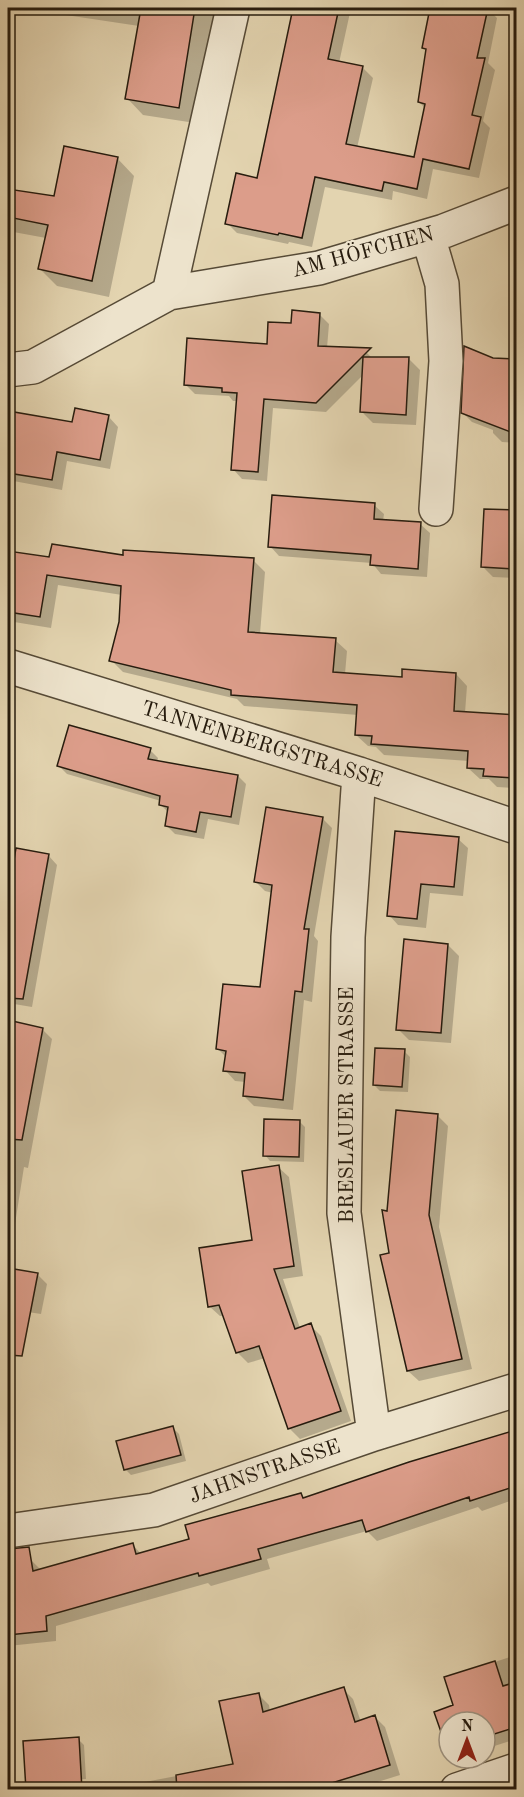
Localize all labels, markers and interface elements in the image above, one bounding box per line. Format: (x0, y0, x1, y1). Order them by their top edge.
street label: AM HÖFCHEN (289, 220, 436, 282)
street label: TANNENBERGSTRASSE (139, 698, 385, 792)
street label: BRESLAUER STRASSE (337, 987, 358, 1223)
street label: JAHNSTRASSE (187, 1436, 343, 1508)
north arrow (437, 1710, 497, 1770)
text: N (461, 1719, 474, 1735)

